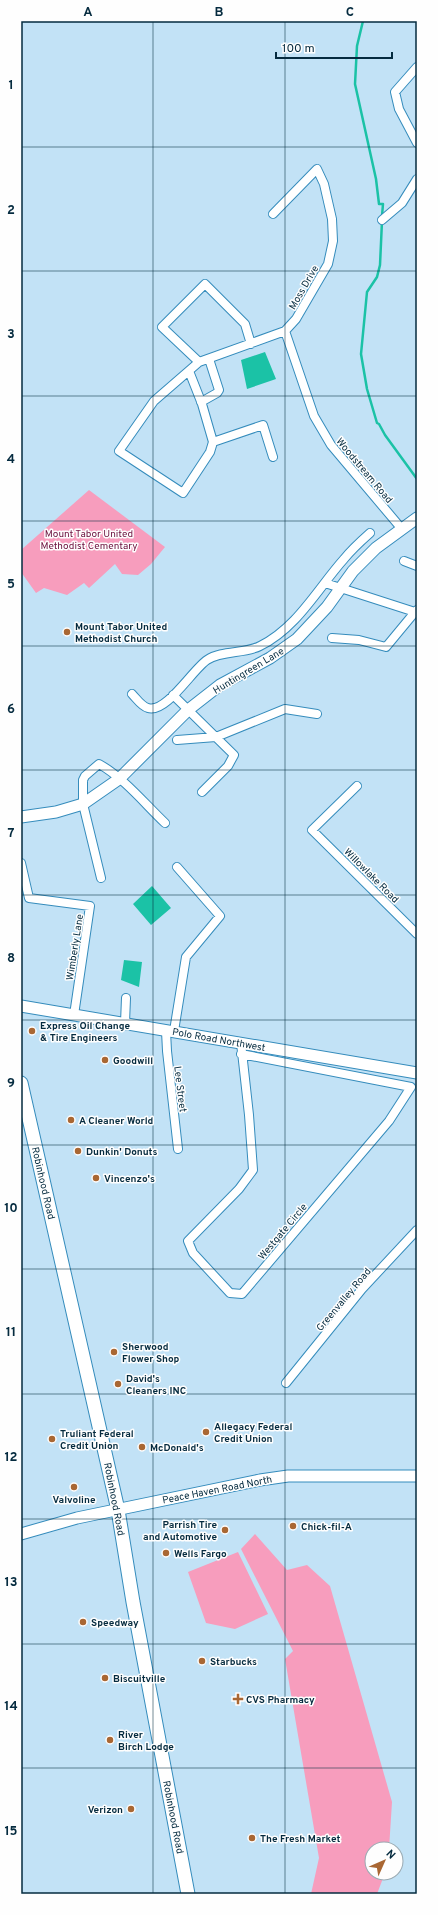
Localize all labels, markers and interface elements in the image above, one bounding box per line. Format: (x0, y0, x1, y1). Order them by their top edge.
text: A (83, 5, 93, 21)
text: B (215, 5, 224, 21)
text: C (346, 5, 354, 21)
scale bar (276, 34, 392, 60)
text: 100 m (282, 41, 315, 57)
text: 1 (8, 78, 14, 94)
text: 2 (7, 203, 15, 219)
street label: Moss Drive (286, 263, 322, 312)
text: 3 (7, 327, 15, 343)
street label: Woodstream Road (333, 436, 395, 506)
text: 4 (7, 452, 15, 468)
park label: Mount Tabor United Methodist Cementary (40, 528, 138, 553)
text: 5 (7, 577, 15, 593)
place label: Mount Tabor United Methodist Church (75, 621, 167, 646)
marker: Mount Tabor United Methodist Church (62, 627, 72, 637)
street label: Huntingreen Lane (211, 645, 287, 698)
text: 6 (7, 702, 15, 718)
text: 7 (8, 826, 15, 842)
street label: Willowlake Road (341, 846, 401, 906)
street label: Wimberly Lane (64, 913, 87, 981)
text: 8 (7, 951, 15, 967)
place label: Express Oil Change & Tire Engineers (40, 1020, 130, 1045)
marker: Express Oil Change & Tire Engineers (27, 1026, 37, 1036)
street label: Polo Road Northwest (171, 1026, 267, 1055)
marker: Goodwill (100, 1055, 110, 1065)
place label: Goodwill (113, 1055, 153, 1068)
street label: Lee Street (170, 1065, 189, 1113)
text: 9 (7, 1076, 15, 1092)
marker: A Cleaner World (66, 1115, 76, 1125)
place label: A Cleaner World (79, 1115, 153, 1128)
street label: Robinhood Road (28, 1146, 57, 1221)
marker: Dunkin' Donuts (73, 1146, 83, 1156)
place label: Dunkin' Donuts (86, 1146, 157, 1159)
marker: Vincenzo's (91, 1173, 101, 1183)
place label: Vincenzo's (104, 1173, 155, 1186)
text: 10 (4, 1201, 18, 1217)
street label: Westgate Circle (256, 1201, 311, 1263)
street label: Greenvalley Road (314, 1266, 374, 1334)
text: 11 (6, 1325, 16, 1341)
place label: Sherwood Flower Shop (122, 1341, 180, 1366)
marker: Sherwood Flower Shop (109, 1347, 119, 1357)
place label: David's Cleaners INC (126, 1373, 186, 1398)
marker: David's Cleaners INC (113, 1379, 123, 1389)
place label: Allegacy Federal Credit Union (214, 1421, 292, 1446)
marker: Allegacy Federal Credit Union (201, 1427, 211, 1437)
place label: Truliant Federal Credit Union (60, 1428, 134, 1453)
marker: Truliant Federal Credit Union (47, 1434, 57, 1444)
marker: McDonald's (137, 1442, 147, 1452)
place label: McDonald's (150, 1442, 204, 1455)
text: 12 (4, 1450, 18, 1466)
street label: Robinhood Road (100, 1462, 127, 1537)
street label: Peace Haven Road North (161, 1473, 273, 1508)
marker: Valvoline (69, 1482, 79, 1492)
place label: Valvoline (53, 1494, 96, 1507)
place label: Parrish Tire and Automotive (143, 1519, 217, 1544)
marker: Chick-fil-A (288, 1521, 298, 1531)
place label: Chick-fil-A (301, 1521, 352, 1534)
marker: Parrish Tire and Automotive (220, 1525, 230, 1535)
marker: Wells Fargo (161, 1548, 171, 1558)
place label: Wells Fargo (174, 1548, 227, 1561)
text: 13 (5, 1575, 18, 1591)
marker: Speedway (78, 1617, 88, 1627)
place label: Speedway (91, 1617, 139, 1630)
marker: Starbucks (197, 1656, 207, 1666)
place label: Starbucks (210, 1656, 257, 1669)
marker: Biscuitville (100, 1673, 110, 1683)
place label: Biscuitville (113, 1673, 166, 1686)
marker: CVS Pharmacy (233, 1694, 243, 1704)
place label: CVS Pharmacy (246, 1694, 315, 1707)
text: 14 (4, 1699, 18, 1715)
place label: River Birch Lodge (118, 1729, 174, 1754)
marker: River Birch Lodge (105, 1735, 115, 1745)
street label: Robinhood Road (159, 1780, 186, 1855)
place label: Verizon (88, 1804, 123, 1817)
marker: Verizon (126, 1804, 136, 1814)
text: 15 (4, 1824, 18, 1840)
marker: The Fresh Market (247, 1833, 257, 1843)
place label: The Fresh Market (260, 1833, 340, 1846)
north arrow (364, 1841, 404, 1881)
text: N (383, 1847, 398, 1862)

